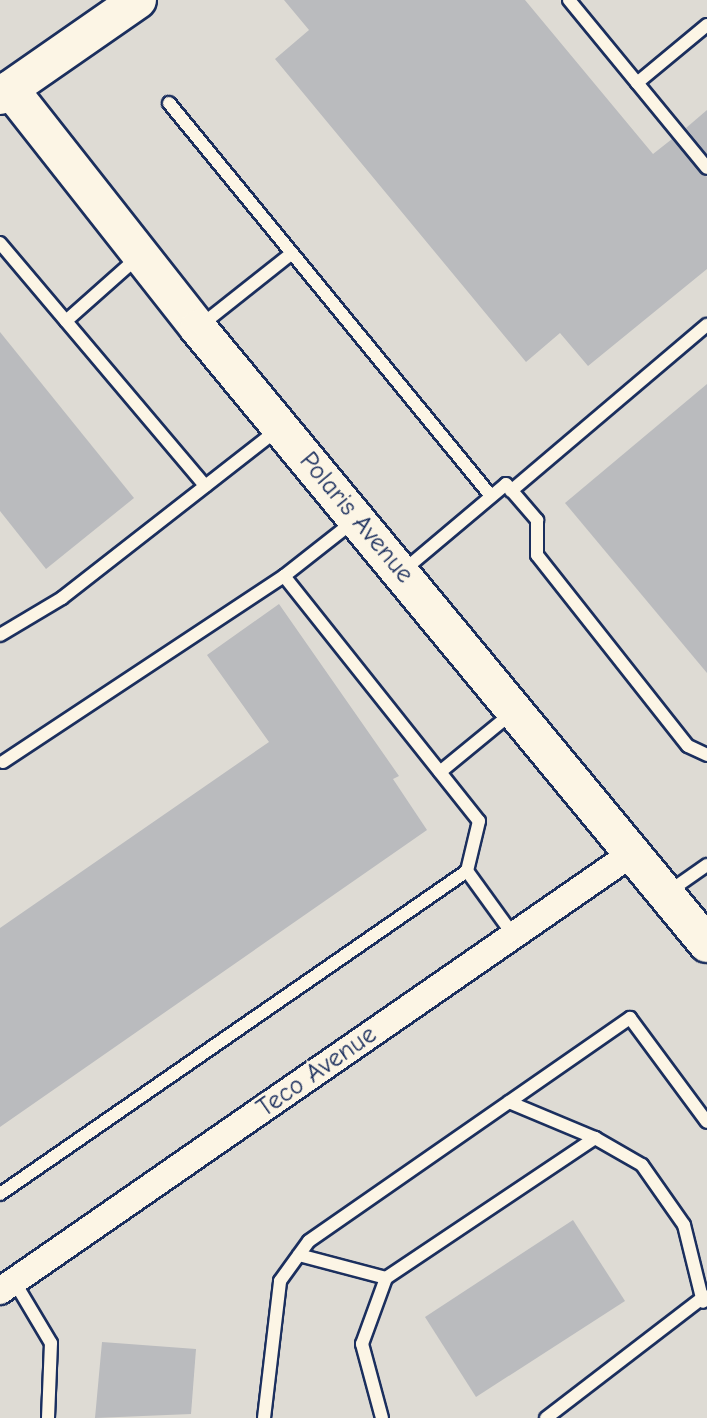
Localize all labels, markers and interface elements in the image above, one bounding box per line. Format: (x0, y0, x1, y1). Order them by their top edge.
street label: Polaris Avenue (292, 446, 420, 590)
street label: Teco Avenue (251, 1019, 383, 1125)

